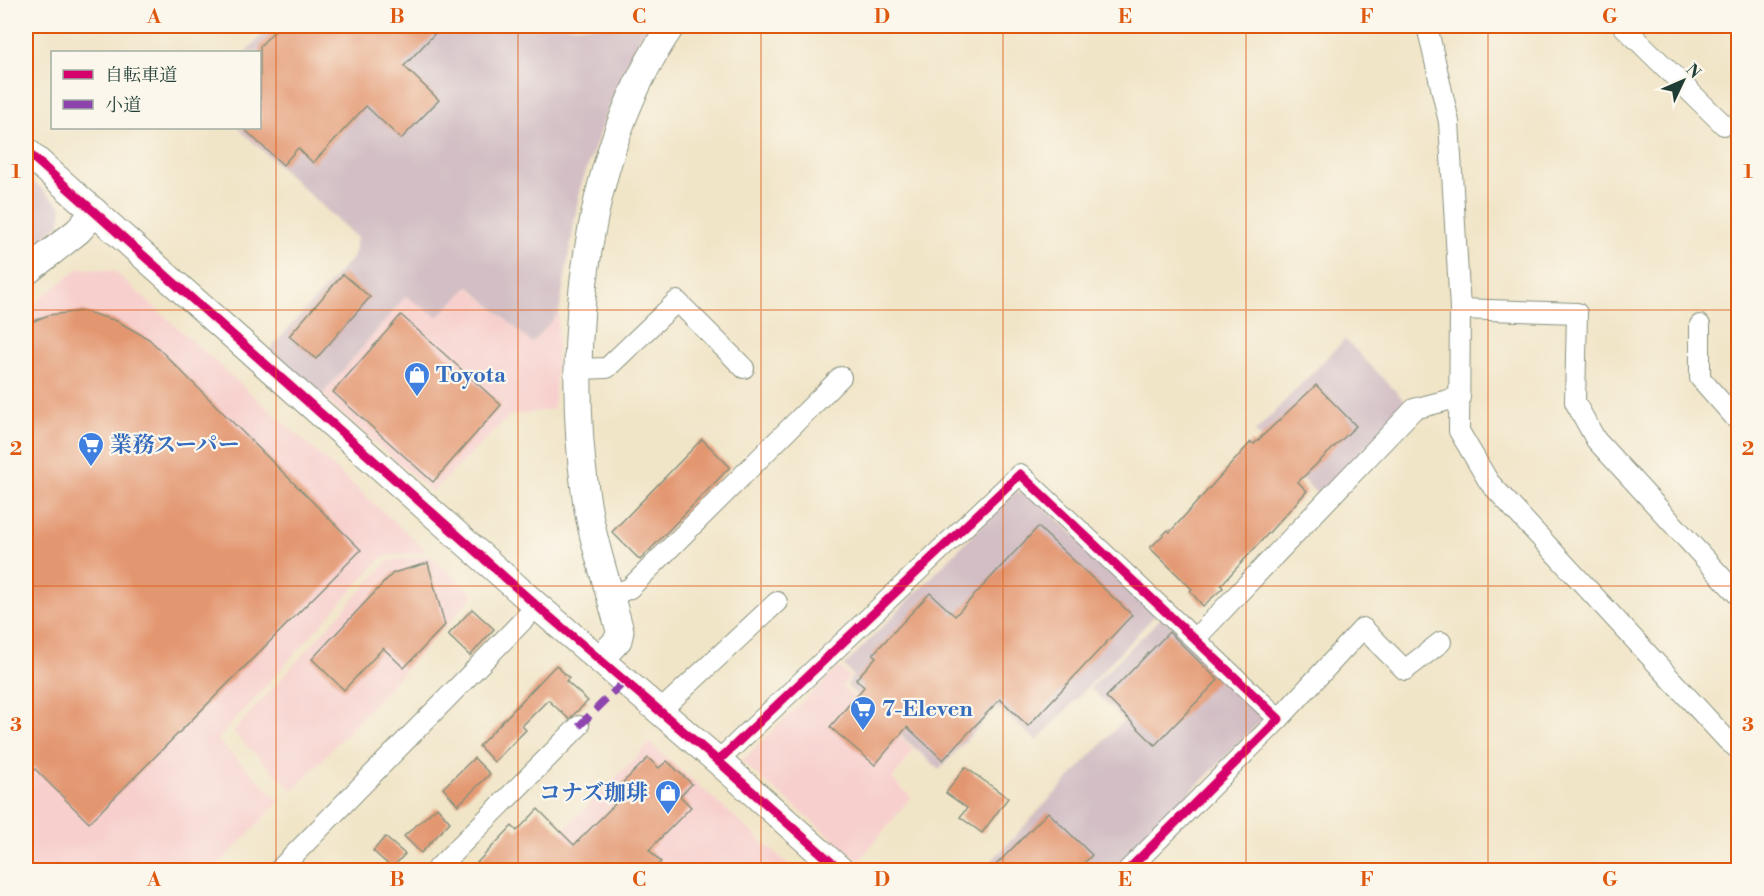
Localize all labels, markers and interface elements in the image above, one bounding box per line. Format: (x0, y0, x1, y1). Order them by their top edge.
text: A (146, 5, 162, 30)
text: B (389, 5, 405, 30)
text: C (632, 5, 646, 30)
text: D (874, 5, 890, 30)
text: E (1118, 5, 1132, 30)
text: F (1360, 5, 1374, 30)
text: G (1602, 5, 1618, 30)
legend (51, 51, 261, 129)
north arrow (1653, 51, 1713, 111)
text: N (1681, 60, 1705, 83)
text: 自転車道 (105, 64, 177, 87)
text: 小道 (105, 94, 141, 117)
text: 1 (11, 160, 21, 185)
text: 1 (1743, 160, 1753, 185)
shop icon: Toyota (402, 360, 432, 398)
place label: Toyota (436, 362, 507, 389)
supermarket icon: 業務スーパー (76, 430, 106, 468)
place label: 業務スーパー (110, 432, 240, 459)
text: 2 (10, 437, 22, 462)
text: 2 (1742, 437, 1754, 462)
supermarket icon: 7-Eleven (848, 694, 878, 732)
place label: 7-Eleven (882, 696, 973, 723)
text: 3 (10, 713, 22, 738)
text: 3 (1742, 713, 1754, 738)
shop icon: コナズ珈琲 (653, 778, 683, 816)
place label: コナズ珈琲 (539, 780, 648, 807)
text: A (146, 868, 162, 893)
text: B (389, 868, 405, 893)
text: C (632, 868, 646, 893)
text: D (874, 868, 890, 893)
text: E (1118, 868, 1132, 893)
text: F (1360, 868, 1374, 893)
text: G (1602, 868, 1618, 893)

